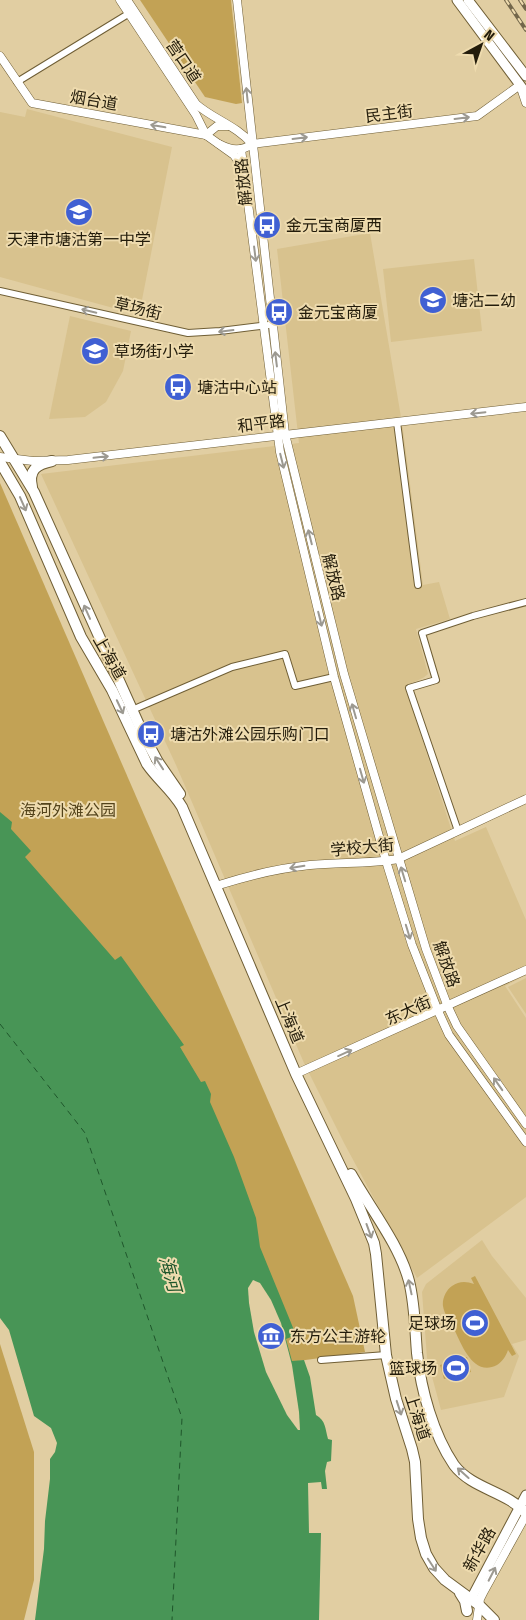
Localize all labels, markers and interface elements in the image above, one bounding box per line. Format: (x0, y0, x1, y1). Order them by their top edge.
north arrow (456, 20, 506, 70)
text: N (480, 26, 498, 45)
street label: 营口道 (162, 36, 205, 86)
street label: 烟台道 (69, 87, 119, 114)
one-way arrow (242, 87, 252, 103)
street label: 民主街 (364, 101, 414, 126)
one-way arrow (453, 113, 469, 123)
one-way arrow (151, 120, 167, 130)
one-way arrow (292, 133, 308, 143)
street label: 解放路 (232, 157, 255, 207)
school or university icon: 天津市塘沽第一中学 (64, 197, 94, 227)
bus stop icon: 金元宝商厦西 (252, 210, 282, 240)
place label: 金元宝商厦西 (286, 216, 382, 235)
place label: 天津市塘沽第一中学 (7, 230, 151, 249)
one-way arrow (250, 246, 260, 262)
school or university icon: 塘沽二幼 (418, 285, 448, 315)
place label: 塘沽二幼 (452, 291, 516, 310)
street label: 草场街 (112, 294, 163, 323)
bus stop icon: 金元宝商厦 (264, 297, 294, 327)
place label: 金元宝商厦 (298, 303, 378, 322)
one-way arrow (81, 306, 97, 315)
one-way arrow (218, 326, 234, 336)
school or university icon: 草场街小学 (80, 336, 110, 366)
place label: 草场街小学 (114, 342, 194, 361)
one-way arrow (271, 351, 281, 367)
bus stop icon: 塘沽中心站 (163, 372, 193, 402)
place label: 塘沽中心站 (197, 378, 277, 397)
one-way arrow (470, 408, 486, 417)
street label: 和平路 (236, 411, 286, 436)
one-way arrow (93, 452, 109, 462)
one-way arrow (278, 452, 287, 468)
one-way arrow (19, 496, 29, 511)
one-way arrow (305, 529, 314, 545)
street label: 解放路 (318, 552, 349, 603)
one-way arrow (82, 605, 91, 620)
one-way arrow (316, 610, 325, 626)
street label: 上海道 (89, 632, 130, 683)
one-way arrow (116, 699, 125, 714)
one-way arrow (349, 704, 359, 720)
bus stop icon: 塘沽外滩公园乐购门口 (136, 719, 166, 749)
place label: 塘沽外滩公园乐购门口 (170, 725, 330, 744)
one-way arrow (154, 756, 164, 770)
one-way arrow (357, 767, 367, 783)
park label: 海河外滩公园 (20, 801, 116, 820)
street label: 学校大街 (329, 835, 395, 860)
one-way arrow (290, 862, 306, 872)
one-way arrow (398, 867, 407, 883)
one-way arrow (403, 923, 413, 939)
street label: 解放路 (429, 938, 464, 990)
street label: 东大街 (382, 992, 434, 1029)
street label: 上海道 (271, 994, 308, 1046)
one-way arrow (337, 1048, 352, 1057)
one-way arrow (493, 1078, 503, 1092)
one-way arrow (365, 1223, 374, 1238)
water label: 海河 (154, 1254, 186, 1297)
one-way arrow (404, 1280, 414, 1296)
sports icon: 足球场 (460, 1308, 490, 1338)
place label: 足球场 (408, 1314, 456, 1333)
museum icon: 东方公主游轮 (256, 1321, 286, 1351)
place label: 东方公主游轮 (290, 1327, 386, 1346)
sports icon: 篮球场 (441, 1353, 471, 1383)
place label: 篮球场 (389, 1359, 437, 1378)
street label: 上海道 (401, 1391, 434, 1443)
one-way arrow (395, 1399, 404, 1415)
one-way arrow (457, 1468, 470, 1479)
street label: 新华路 (459, 1524, 499, 1575)
one-way arrow (427, 1557, 437, 1571)
one-way arrow (488, 1567, 497, 1582)

